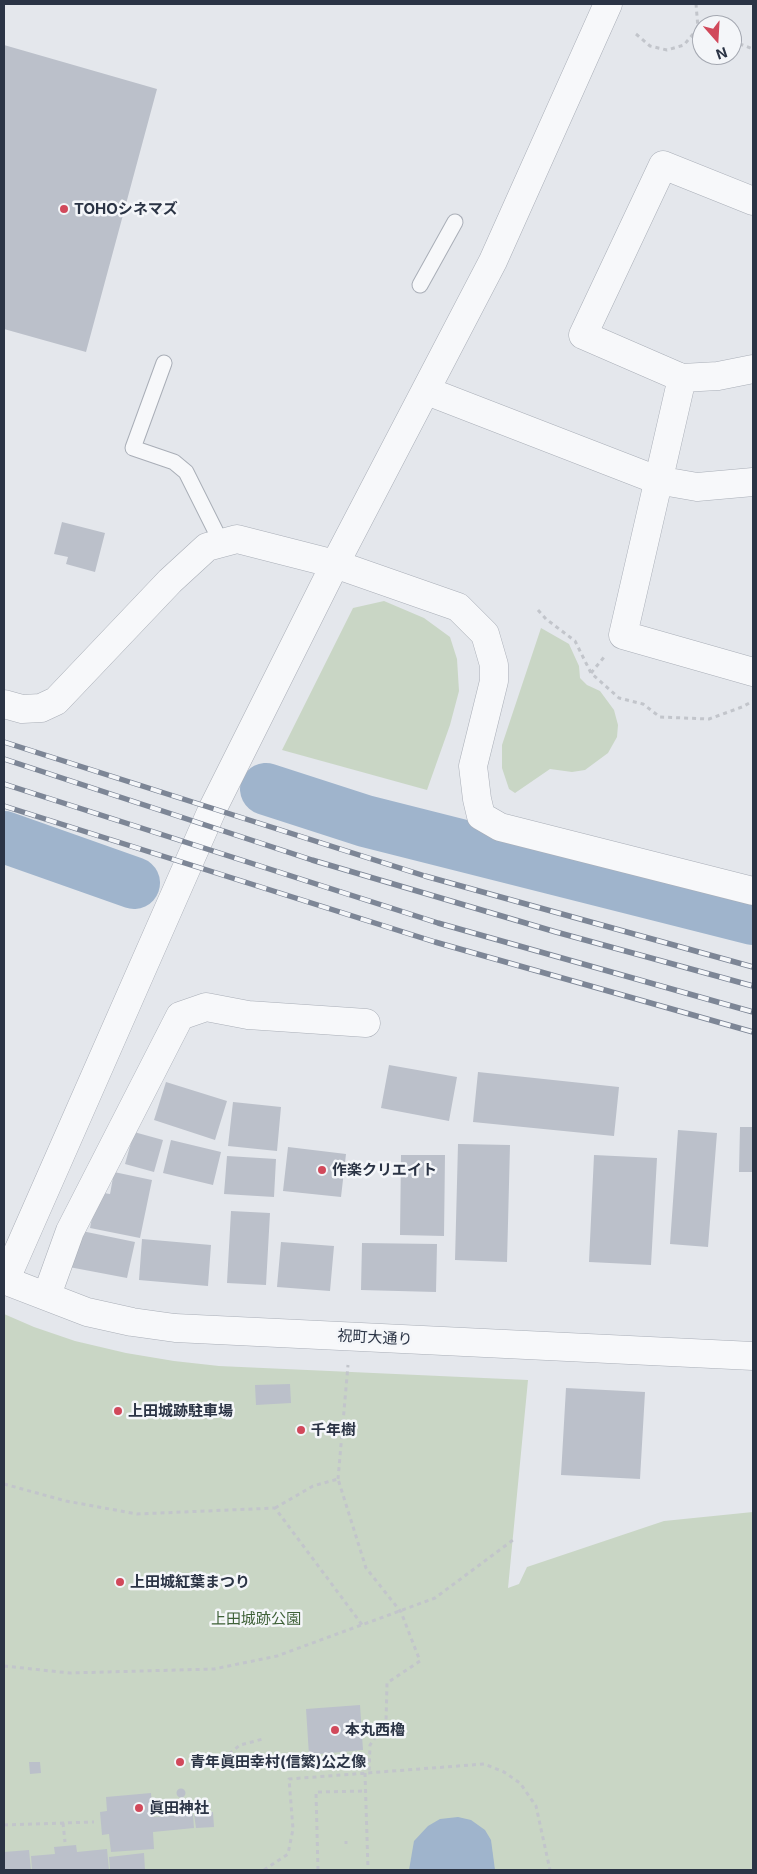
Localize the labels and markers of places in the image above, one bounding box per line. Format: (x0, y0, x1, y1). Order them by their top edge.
place label: TOHOシネマズ (74, 200, 178, 218)
marker: TOHOシネマズ (58, 203, 70, 215)
place label: 作楽クリエイト (332, 1161, 437, 1179)
marker: 作楽クリエイト (316, 1164, 328, 1176)
place label: 上田城跡駐車場 (128, 1402, 233, 1420)
marker: 上田城跡駐車場 (112, 1405, 124, 1417)
place label: 千年樹 (311, 1421, 356, 1439)
marker: 千年樹 (295, 1424, 307, 1436)
place label: 上田城紅葉まつり (130, 1573, 250, 1591)
marker: 上田城紅葉まつり (114, 1576, 126, 1588)
place label: 本丸西櫓 (345, 1721, 405, 1739)
marker: 本丸西櫓 (329, 1724, 341, 1736)
place label: 青年眞田幸村(信繁)公之像 (190, 1753, 366, 1771)
marker: 青年眞田幸村(信繁)公之像 (174, 1756, 186, 1768)
place label: 眞田神社 (149, 1799, 209, 1817)
marker: 眞田神社 (133, 1802, 145, 1814)

